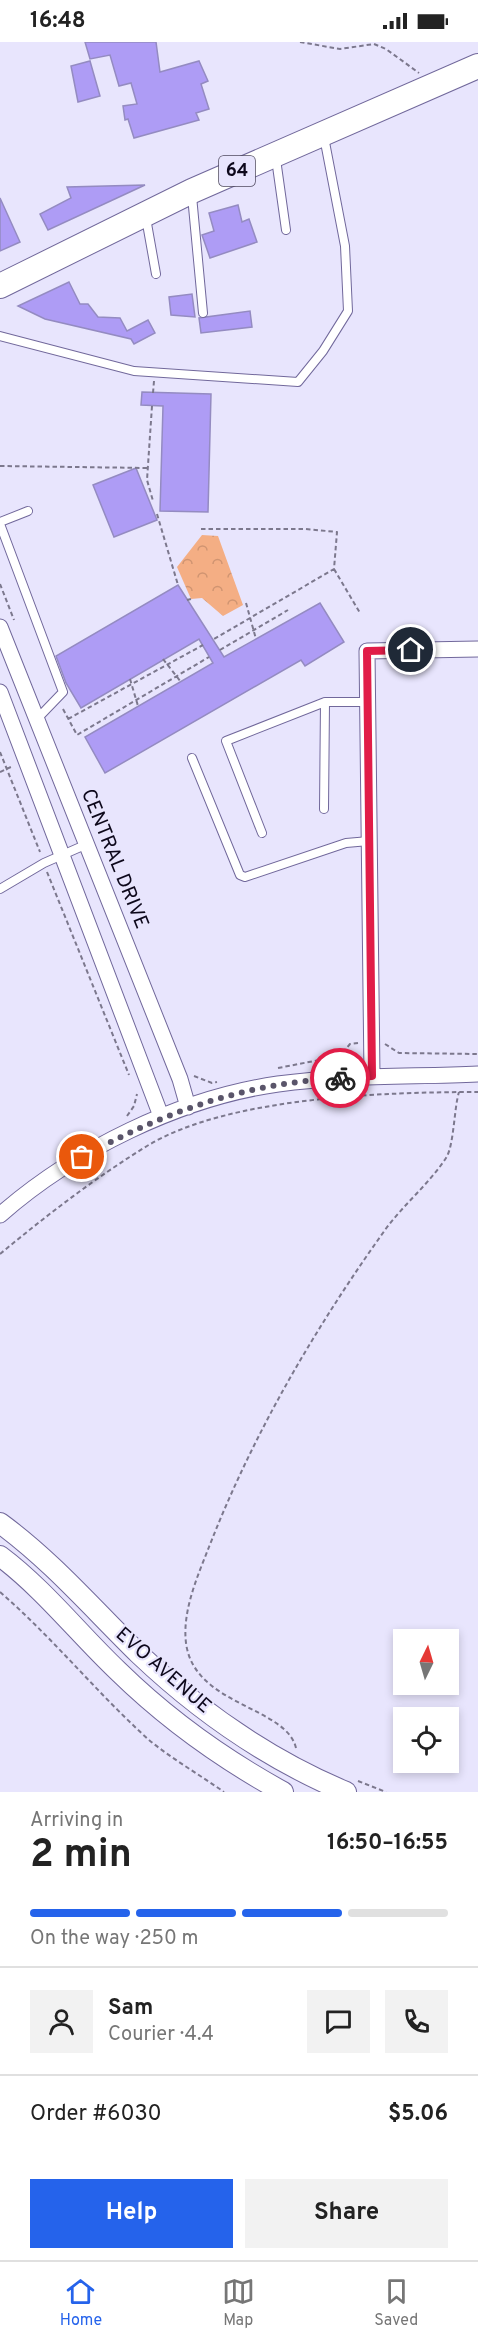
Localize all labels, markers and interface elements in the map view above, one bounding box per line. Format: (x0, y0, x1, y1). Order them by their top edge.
text: 16:48 (30, 8, 86, 35)
road number: 64 (219, 156, 255, 186)
pin (385, 624, 436, 675)
icon: home (394, 633, 427, 666)
street label: CENTRAL DRIVE (74, 785, 154, 933)
courier (310, 1048, 370, 1108)
icon: bike (324, 1062, 357, 1095)
pin (56, 1131, 107, 1182)
icon: bag (65, 1140, 98, 1173)
street label: EVO AVENUE (110, 1622, 216, 1720)
north arrow (393, 1629, 459, 1695)
map controls (393, 1629, 459, 1773)
button: locate (393, 1707, 459, 1773)
text: Arriving in (30, 1808, 123, 1834)
text: 16:50–16:55 (327, 1830, 448, 1857)
text: 2 min (30, 1832, 132, 1881)
text: On the way · 250 m (30, 1926, 198, 1952)
button: person (30, 1990, 93, 2053)
button: chat (307, 1990, 370, 2053)
button: phone (385, 1990, 448, 2053)
text: Sam (108, 1995, 153, 2022)
text: Courier · 4.4 (108, 2022, 214, 2048)
text: Order #6030 (30, 2101, 162, 2128)
text: $5.06 (388, 2101, 448, 2128)
button: Help (30, 2179, 233, 2248)
button: Share (245, 2179, 448, 2248)
tab: Home (60, 2275, 102, 2331)
tab: Map (222, 2275, 255, 2331)
tab: Saved (374, 2275, 418, 2331)

